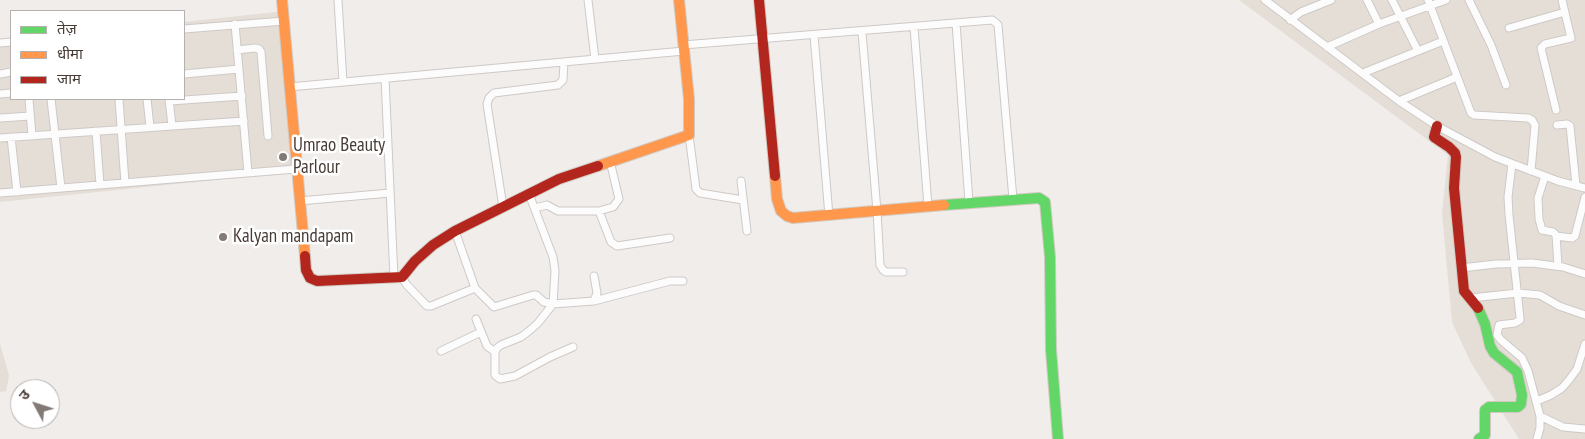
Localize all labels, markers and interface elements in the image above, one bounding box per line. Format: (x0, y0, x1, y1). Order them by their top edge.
legend (10, 10, 185, 100)
text: तेज़ (57, 19, 77, 38)
text: धीमा (57, 44, 83, 63)
text: जाम (57, 69, 81, 88)
place label: Umrao Beauty Parlour (293, 135, 385, 179)
marker: Umrao Beauty Parlour (277, 151, 289, 163)
place label: Kalyan mandapam (233, 226, 353, 248)
marker: Kalyan mandapam (217, 231, 229, 243)
north arrow (10, 379, 60, 429)
text: उ (15, 386, 34, 404)

